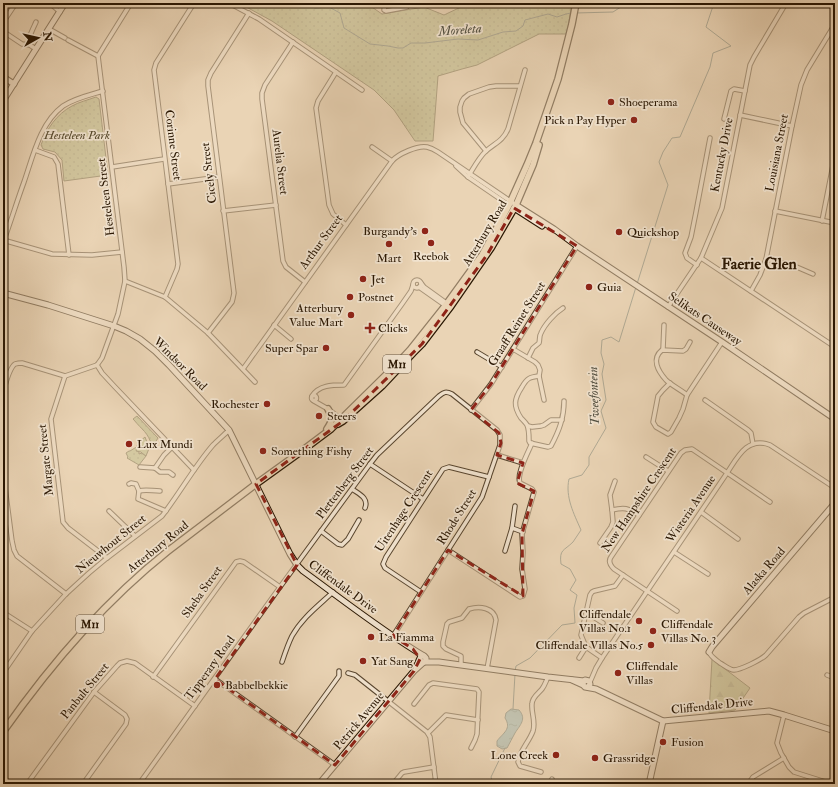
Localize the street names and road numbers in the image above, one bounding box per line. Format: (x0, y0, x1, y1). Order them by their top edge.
street label: Corinne Street (161, 109, 185, 181)
street label: Louisiana Street (762, 113, 792, 193)
street label: Kentucky Drive (707, 117, 737, 193)
street label: Aurelia Street (268, 127, 291, 196)
street label: Cicely Street (198, 141, 220, 204)
street label: Hesteleen Street (94, 157, 118, 237)
street label: Atterbury Road (459, 197, 511, 270)
street label: Arthur Street (295, 211, 346, 273)
street label: Graaff Reinet Street (485, 279, 549, 369)
street label: Selikats Causeway (665, 289, 745, 350)
street label: Windsor Road (149, 333, 210, 394)
road number: M11 (383, 355, 411, 373)
street label: Margate Street (35, 423, 57, 497)
street label: Plettenberg Street (313, 444, 377, 522)
street label: New Hampshire Crescent (598, 445, 680, 555)
street label: Uitenhage Crescent (372, 467, 436, 555)
street label: Wisteria Avenue (662, 472, 719, 546)
street label: Rhode Street (434, 486, 480, 548)
street label: Nieuwhout Street (73, 511, 149, 577)
street label: Atterbury Road (124, 518, 192, 577)
street label: Alaska Road (739, 544, 789, 599)
street label: Cliffendale Drive (305, 557, 381, 617)
street label: Sheba Street (179, 563, 225, 621)
road number: M11 (76, 615, 104, 633)
street label: Tipperary Road (182, 633, 238, 703)
street label: Panbult Street (58, 660, 112, 722)
street label: Petrick Avenue (330, 689, 388, 753)
street label: Cliffendale Drive (670, 694, 754, 718)

